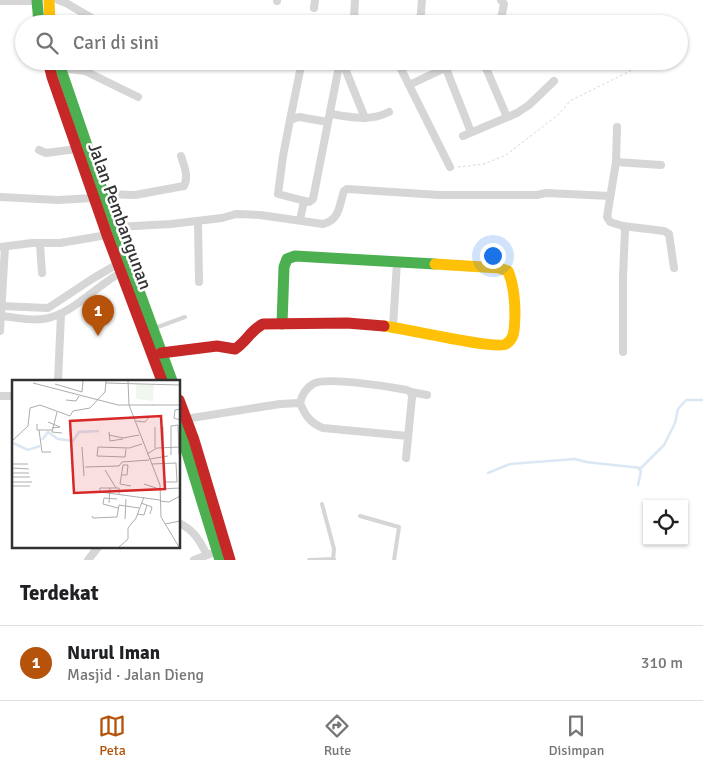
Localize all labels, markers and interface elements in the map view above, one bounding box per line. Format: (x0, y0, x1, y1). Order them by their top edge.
search box (15, 15, 688, 70)
icon: search (33, 29, 61, 57)
text: Cari di sini (73, 31, 159, 55)
street label: Jalan Pembangunan (83, 140, 157, 292)
your location (480, 243, 506, 269)
pin: 1 (82, 295, 114, 336)
inset map (12, 380, 180, 548)
map controls (643, 500, 688, 545)
button: locate (643, 500, 688, 545)
text: Terdekat (20, 580, 99, 606)
text: Nurul Iman (67, 641, 160, 665)
text: 1 (32, 653, 40, 673)
text: 310 m (641, 653, 683, 673)
text: Masjid · Jalan Dieng (67, 665, 204, 685)
tab: Peta (98, 712, 126, 759)
tab: Rute (323, 712, 351, 759)
tab: Disimpan (548, 712, 605, 759)

